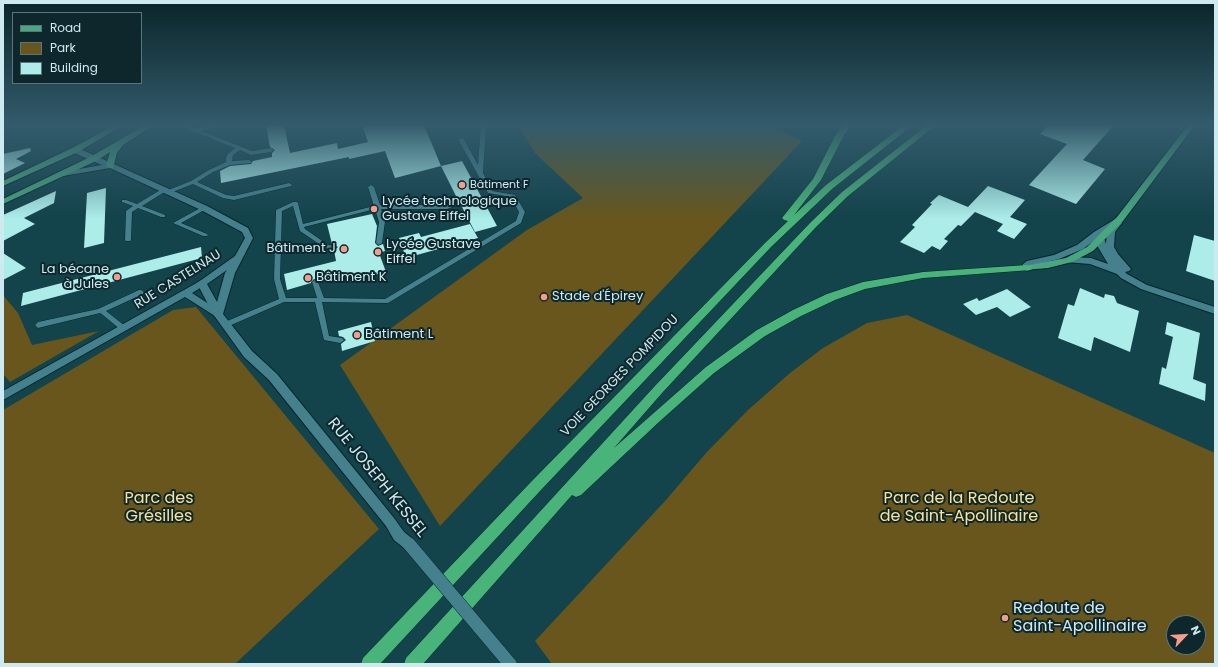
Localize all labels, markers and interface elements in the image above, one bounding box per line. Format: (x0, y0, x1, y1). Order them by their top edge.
legend (12, 12, 142, 84)
text: Road (50, 19, 81, 36)
text: Park (50, 39, 76, 56)
text: Building (50, 59, 98, 76)
place label: Bâtiment F (470, 178, 529, 192)
marker: Bâtiment F (457, 180, 467, 190)
place label: Lycée technologique Gustave Eiffel (382, 194, 517, 225)
marker: Lycée technologique Gustave Eiffel (369, 204, 379, 214)
place label: Lycée Gustave Eiffel (386, 237, 481, 268)
place label: Bâtiment J (266, 241, 336, 257)
marker: Bâtiment J (339, 244, 349, 254)
street label: RUE CASTELNAU (132, 247, 224, 313)
marker: Lycée Gustave Eiffel (373, 247, 383, 257)
place label: La bécane à Jules (41, 262, 109, 293)
place label: Bâtiment K (316, 270, 386, 286)
marker: La bécane à Jules (112, 272, 122, 282)
marker: Bâtiment K (303, 273, 313, 283)
place label: Stade d'Épirey (552, 289, 643, 305)
marker: Stade d'Épirey (539, 292, 549, 302)
street label: VOIE GEORGES POMPIDOU (558, 312, 682, 440)
place label: Bâtiment L (365, 327, 433, 343)
marker: Bâtiment L (352, 330, 362, 340)
street label: RUE JOSEPH KESSEL (323, 414, 431, 542)
park label: Parc des Grésilles (124, 489, 194, 527)
park label: Parc de la Redoute de Saint-Apollinaire (880, 489, 1038, 527)
place label: Redoute de Saint-Apollinaire (1013, 599, 1147, 637)
marker: Redoute de Saint-Apollinaire (1000, 613, 1010, 623)
north arrow (1166, 615, 1206, 655)
text: N (1187, 623, 1205, 637)

